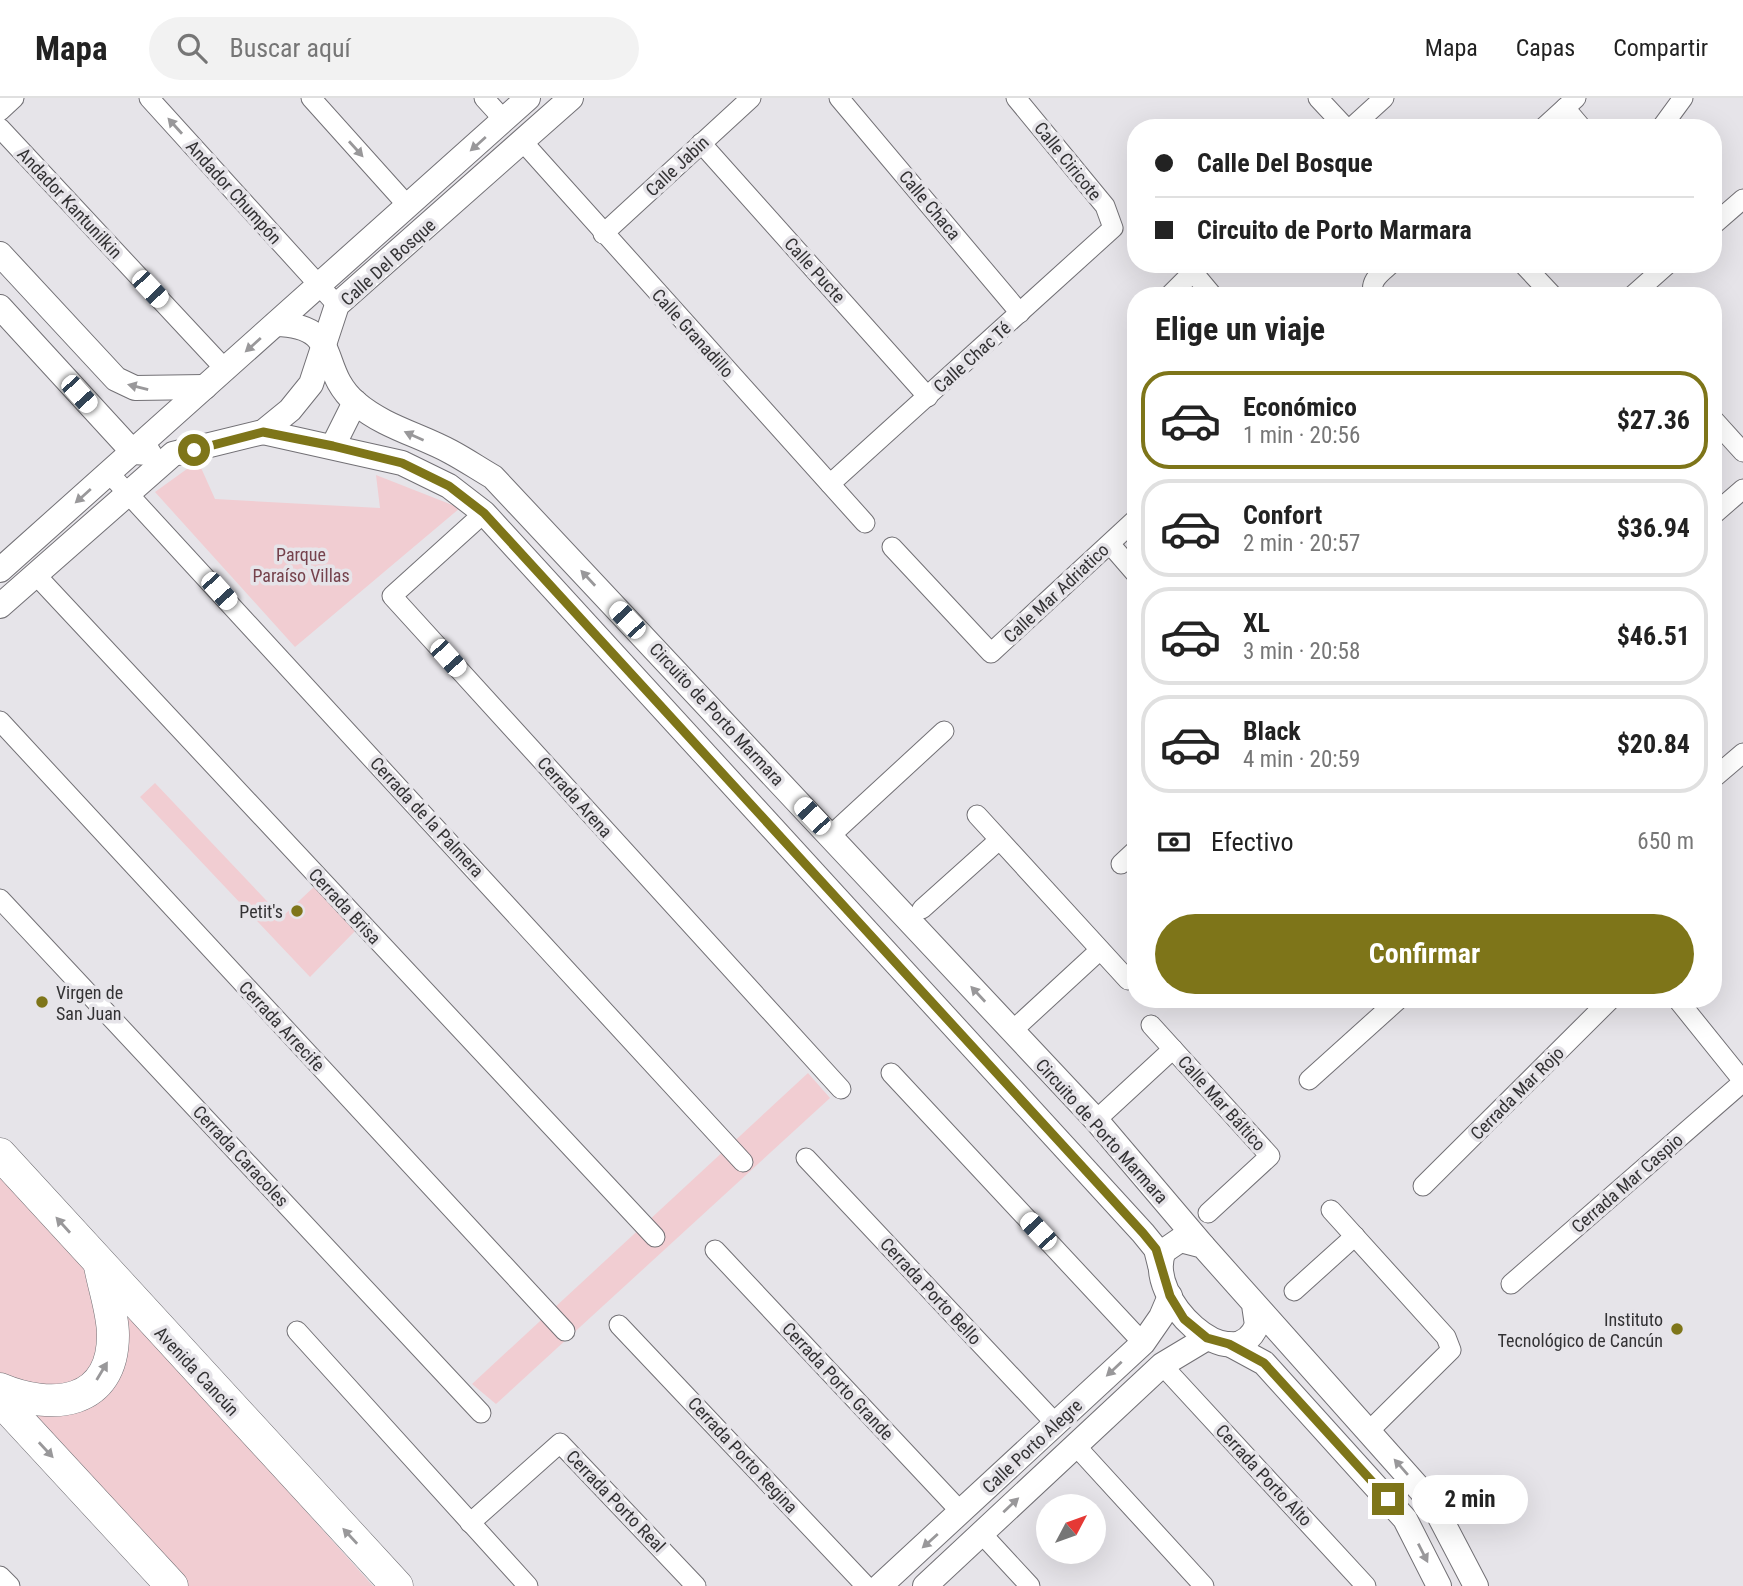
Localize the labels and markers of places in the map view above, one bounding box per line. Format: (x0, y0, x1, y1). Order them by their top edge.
place label: Petit's (239, 901, 283, 922)
marker: Petit's (289, 903, 305, 919)
place label: Virgen de San Juan (56, 982, 123, 1024)
marker: Virgen de San Juan (34, 994, 50, 1010)
place label: Instituto Tecnológico de Cancún (1498, 1309, 1663, 1351)
marker: Instituto Tecnológico de Cancún (1669, 1321, 1685, 1337)

